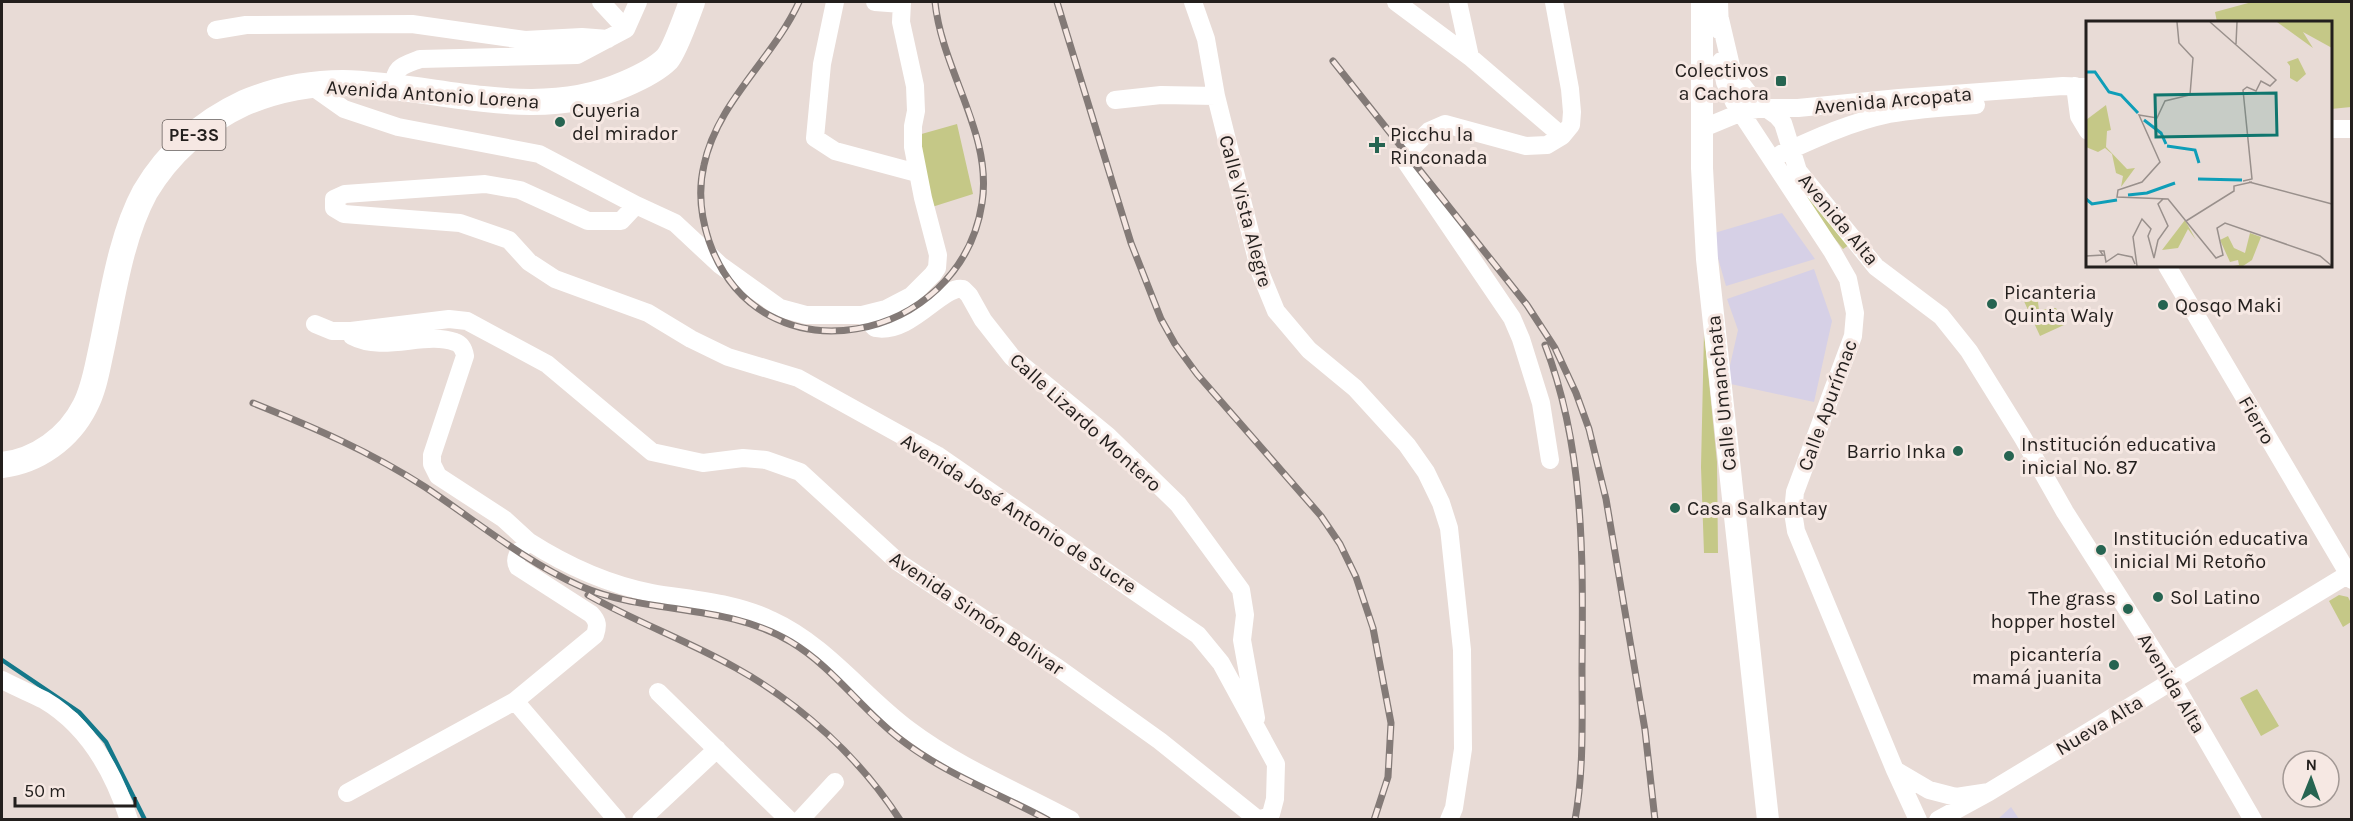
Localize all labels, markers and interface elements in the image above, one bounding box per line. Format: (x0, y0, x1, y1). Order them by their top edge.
inset map (2086, 21, 2332, 267)
place label: Colectivos a Cachora (1675, 59, 1769, 105)
marker: Colectivos a Cachora (1774, 74, 1788, 88)
street label: Avenida Antonio Lorena (326, 76, 540, 113)
street label: Avenida Arcopata (1813, 82, 1973, 119)
place label: Cuyeria del mirador (572, 99, 678, 145)
marker: Cuyeria del mirador (553, 115, 567, 129)
road number: PE-3S (162, 120, 226, 150)
place label: Picchu la Rinconada (1390, 123, 1487, 169)
street label: Calle Vista Alegre (1214, 133, 1277, 290)
marker: Picchu la Rinconada (1368, 136, 1386, 154)
street label: Avenida Alta (1794, 169, 1884, 270)
place label: Picanteria Quinta Waly (2004, 281, 2114, 327)
place label: Qosqo Maki (2175, 294, 2282, 317)
marker: Picanteria Quinta Waly (1985, 297, 1999, 311)
marker: Qosqo Maki (2156, 298, 2170, 312)
street label: Calle Umanchata (1702, 314, 1741, 472)
street label: Calle Apurímac (1793, 336, 1862, 474)
street label: Calle Lizardo Montero (1005, 348, 1166, 496)
street label: Fierro (2234, 392, 2280, 449)
street label: Avenida José Antonio de Sucre (897, 429, 1141, 598)
place label: Institución educativa inicial No. 87 (2021, 433, 2216, 479)
place label: Barrio Inka (1847, 440, 1946, 463)
marker: Barrio Inka (1951, 444, 1965, 458)
marker: Institución educativa inicial No. 87 (2002, 449, 2016, 463)
place label: Casa Salkantay (1687, 497, 1827, 520)
marker: Casa Salkantay (1668, 501, 1682, 515)
place label: Institución educativa inicial Mi Retoño (2113, 527, 2308, 573)
marker: Institución educativa inicial Mi Retoño (2094, 543, 2108, 557)
street label: Avenida Simón Bolivar (885, 547, 1069, 681)
place label: Sol Latino (2170, 586, 2260, 609)
place label: The grass hopper hostel (1990, 587, 2116, 633)
marker: Sol Latino (2151, 590, 2165, 604)
marker: The grass hopper hostel (2121, 602, 2135, 616)
street label: Avenida Alta (2133, 629, 2210, 737)
place label: picantería mamá juanita (1972, 643, 2102, 689)
marker: picantería mamá juanita (2107, 658, 2121, 672)
street label: Nueva Alta (2052, 690, 2147, 760)
north arrow (2281, 749, 2341, 809)
text: N (2305, 755, 2317, 774)
scale bar (15, 770, 135, 808)
text: 50 m (24, 780, 66, 802)

